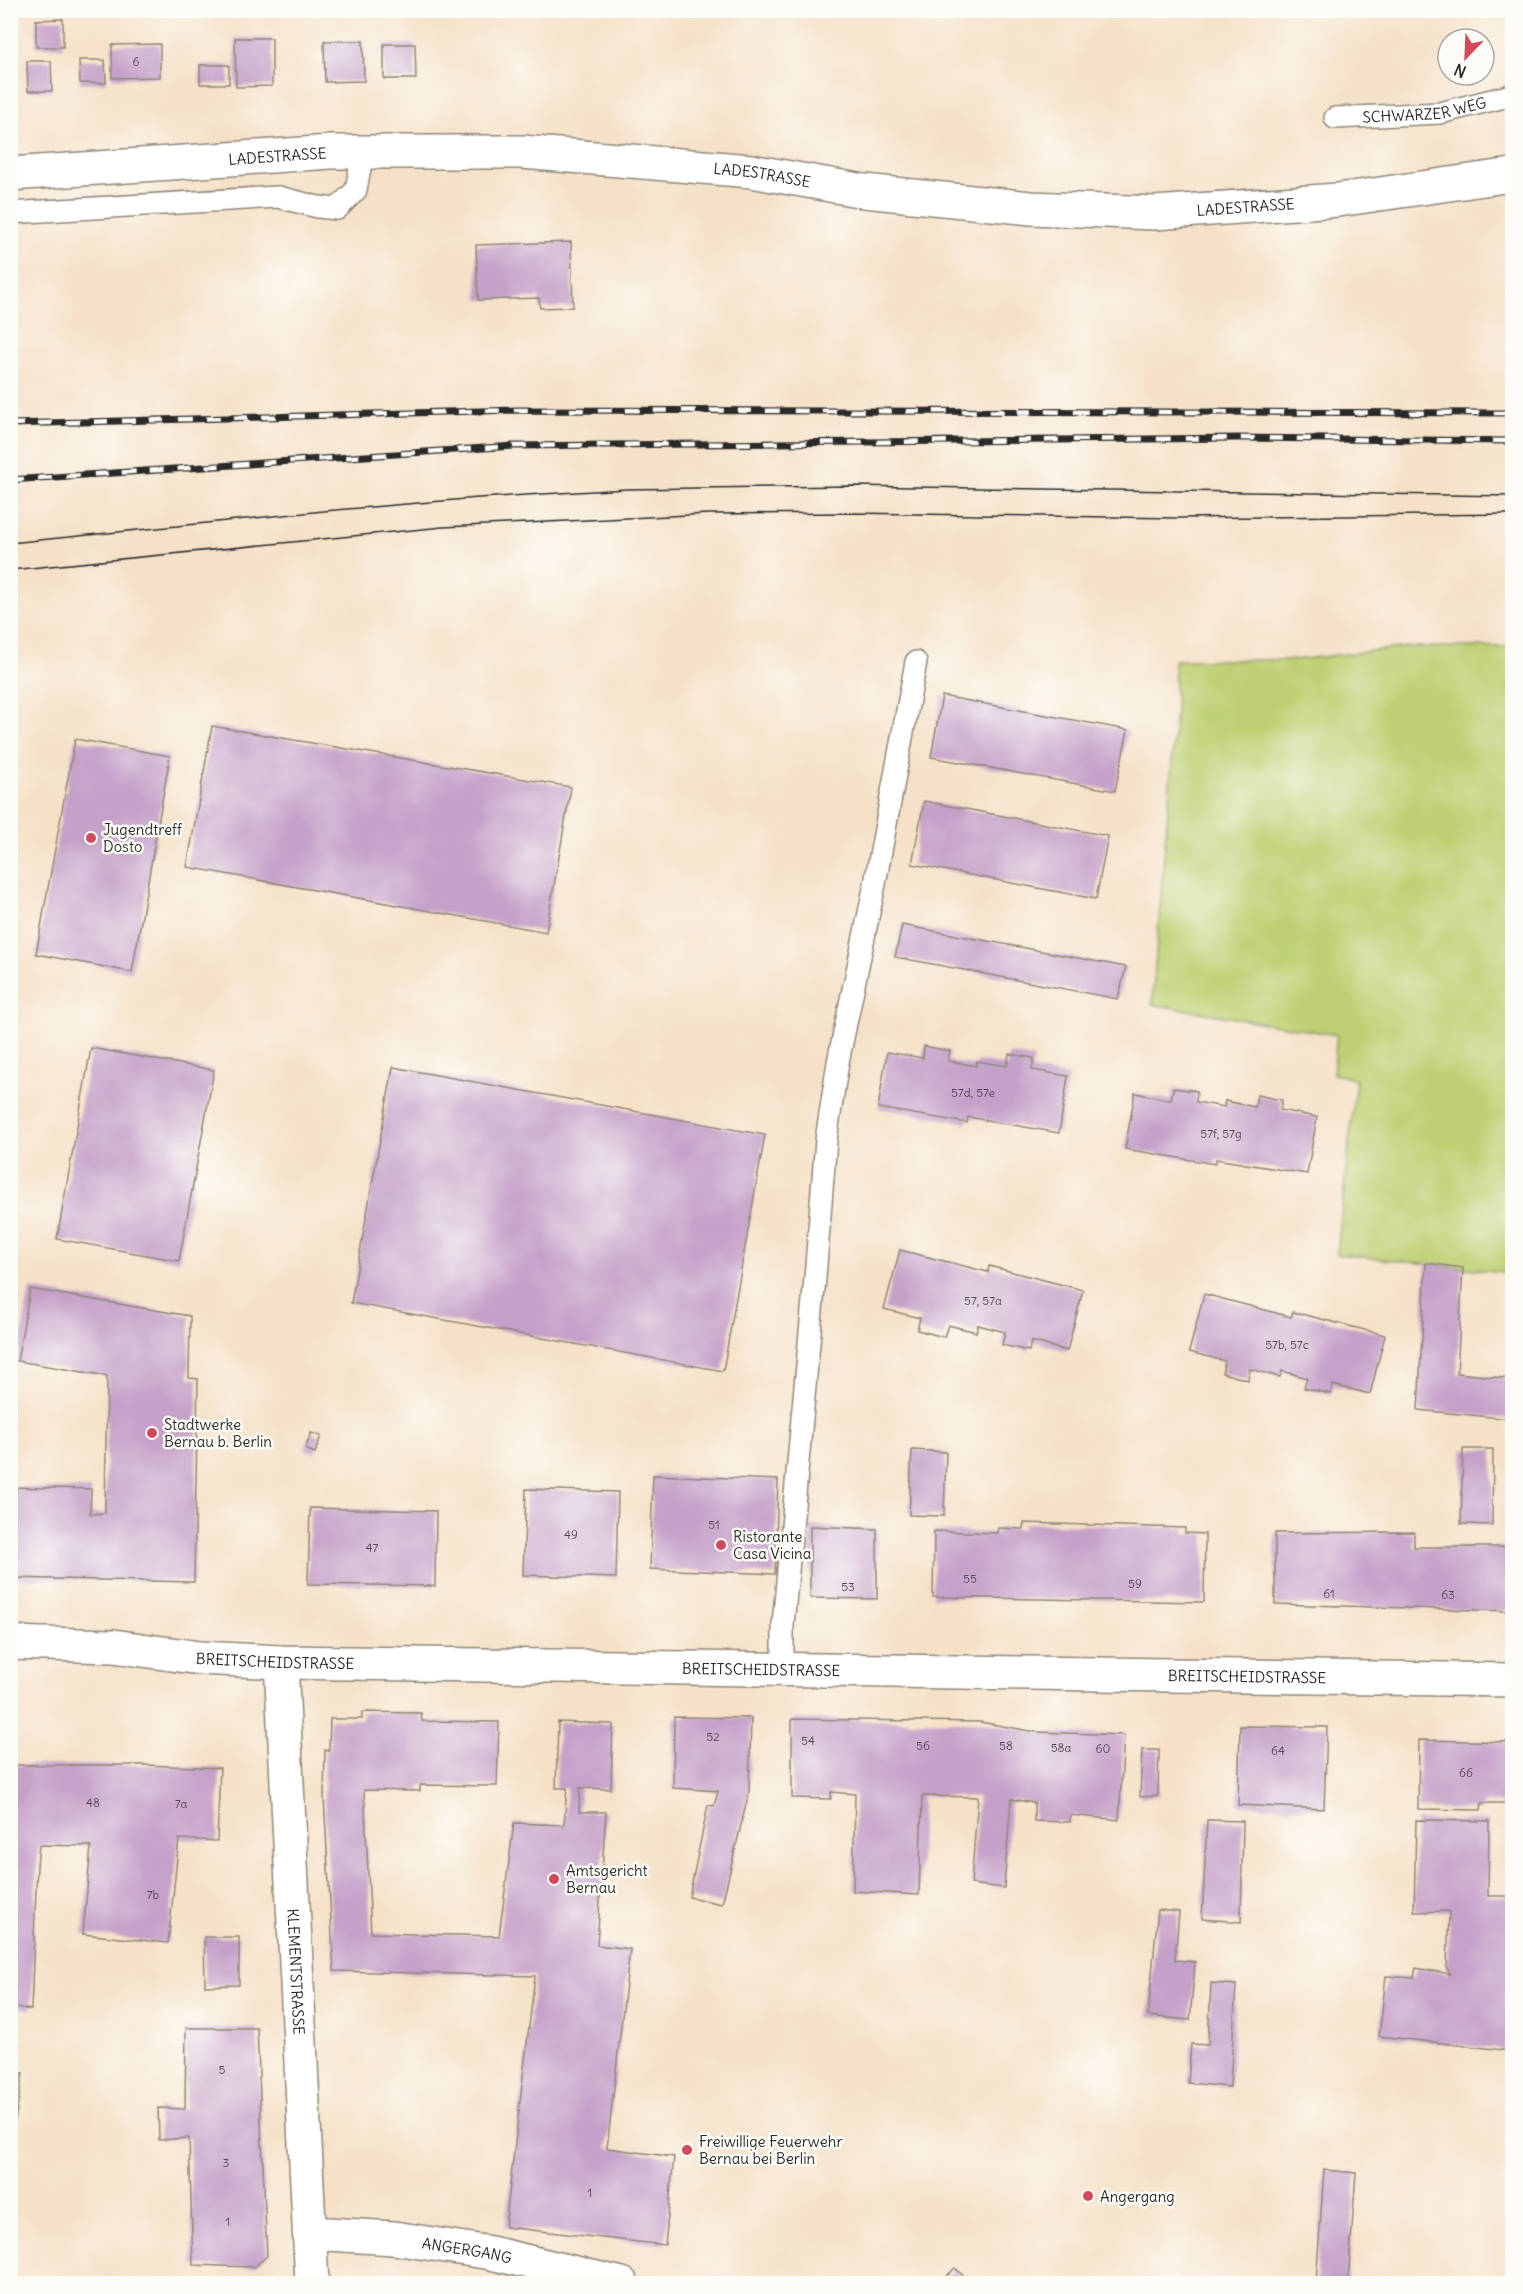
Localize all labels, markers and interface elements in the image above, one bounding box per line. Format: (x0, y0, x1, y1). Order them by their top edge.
north arrow (1436, 27, 1496, 87)
house number: 6 (133, 54, 140, 69)
text: N (1451, 59, 1469, 82)
street label: SCHWARZER WEG (1362, 92, 1488, 126)
street label: LADESTRASSE (228, 143, 327, 169)
street label: LADESTRASSE (713, 158, 812, 191)
street label: LADESTRASSE (1196, 194, 1295, 219)
place label: Jugendtreff Dosto (103, 820, 183, 856)
marker: Jugendtreff Dosto (84, 831, 98, 845)
house number: 57d, 57e (951, 1085, 995, 1100)
house number: 57f, 57g (1200, 1126, 1242, 1141)
house number: 57, 57a (964, 1293, 1002, 1308)
house number: 57b, 57c (1265, 1337, 1309, 1352)
place label: Stadtwerke Bernau b. Berlin (164, 1415, 272, 1451)
marker: Stadtwerke Bernau b. Berlin (145, 1426, 159, 1440)
house number: 51 (708, 1517, 720, 1532)
house number: 49 (564, 1527, 578, 1542)
place label: Ristorante Casa Vicina (733, 1527, 812, 1563)
marker: Ristorante Casa Vicina (714, 1538, 728, 1552)
house number: 47 (366, 1540, 378, 1555)
house number: 55 (963, 1571, 977, 1586)
house number: 59 (1128, 1576, 1142, 1591)
house number: 53 (841, 1579, 855, 1594)
house number: 61 (1323, 1586, 1335, 1601)
house number: 63 (1441, 1587, 1455, 1602)
street label: BREITSCHEIDSTRASSE (195, 1648, 355, 1673)
street label: BREITSCHEIDSTRASSE (682, 1658, 840, 1680)
street label: BREITSCHEIDSTRASSE (1168, 1665, 1326, 1687)
house number: 52 (706, 1729, 720, 1744)
house number: 54 (801, 1733, 815, 1748)
house number: 56 (916, 1738, 930, 1753)
house number: 58 (999, 1738, 1013, 1753)
house number: 58a (1051, 1740, 1071, 1755)
house number: 60 (1096, 1741, 1111, 1756)
house number: 64 (1271, 1743, 1285, 1758)
house number: 66 (1459, 1765, 1473, 1780)
house number: 48 (86, 1795, 100, 1810)
house number: 7a (175, 1796, 188, 1811)
place label: Amtsgericht Bernau (566, 1861, 648, 1897)
marker: Amtsgericht Bernau (547, 1872, 561, 1886)
house number: 7b (147, 1887, 160, 1902)
street label: KLEMENTSTRASSE (284, 1908, 309, 2035)
house number: 5 (219, 2062, 226, 2077)
place label: Freiwillige Feuerwehr Bernau bei Berlin (699, 2132, 843, 2168)
marker: Freiwillige Feuerwehr Bernau bei Berlin (680, 2143, 694, 2157)
house number: 3 (223, 2155, 230, 2170)
house number: 1 (588, 2185, 592, 2200)
place label: Angergang (1100, 2187, 1175, 2206)
marker: Angergang (1081, 2189, 1095, 2203)
house number: 1 (226, 2214, 230, 2229)
street label: ANGERGANG (421, 2233, 514, 2267)

